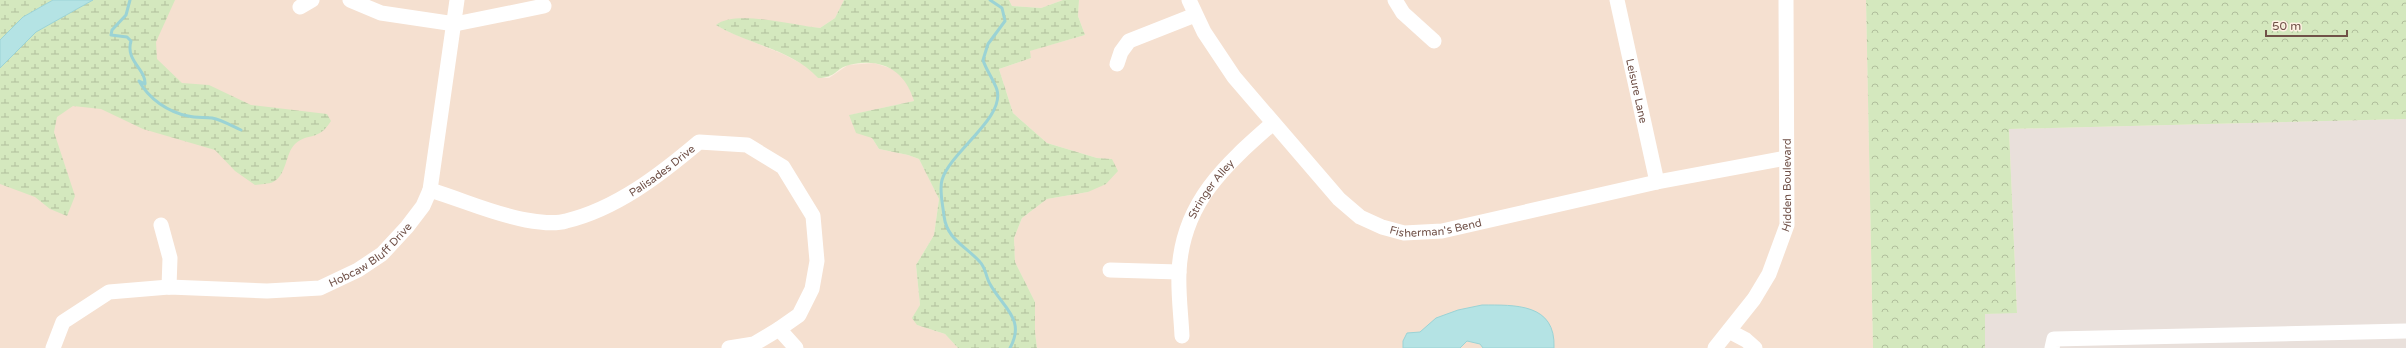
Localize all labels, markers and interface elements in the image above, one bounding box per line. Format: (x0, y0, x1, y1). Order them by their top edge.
scale bar (2266, 12, 2347, 38)
text: 50 m (2272, 19, 2301, 33)
street label: Leisure Lane (1623, 57, 1650, 125)
street label: Hidden Boulevard (1779, 138, 1794, 234)
street label: Palisades Drive (627, 142, 698, 200)
street label: Stringer Alley (1186, 157, 1237, 221)
street label: Fisherman's Bend (1388, 216, 1483, 240)
street label: Hobcaw Bluff Drive (327, 220, 415, 290)

